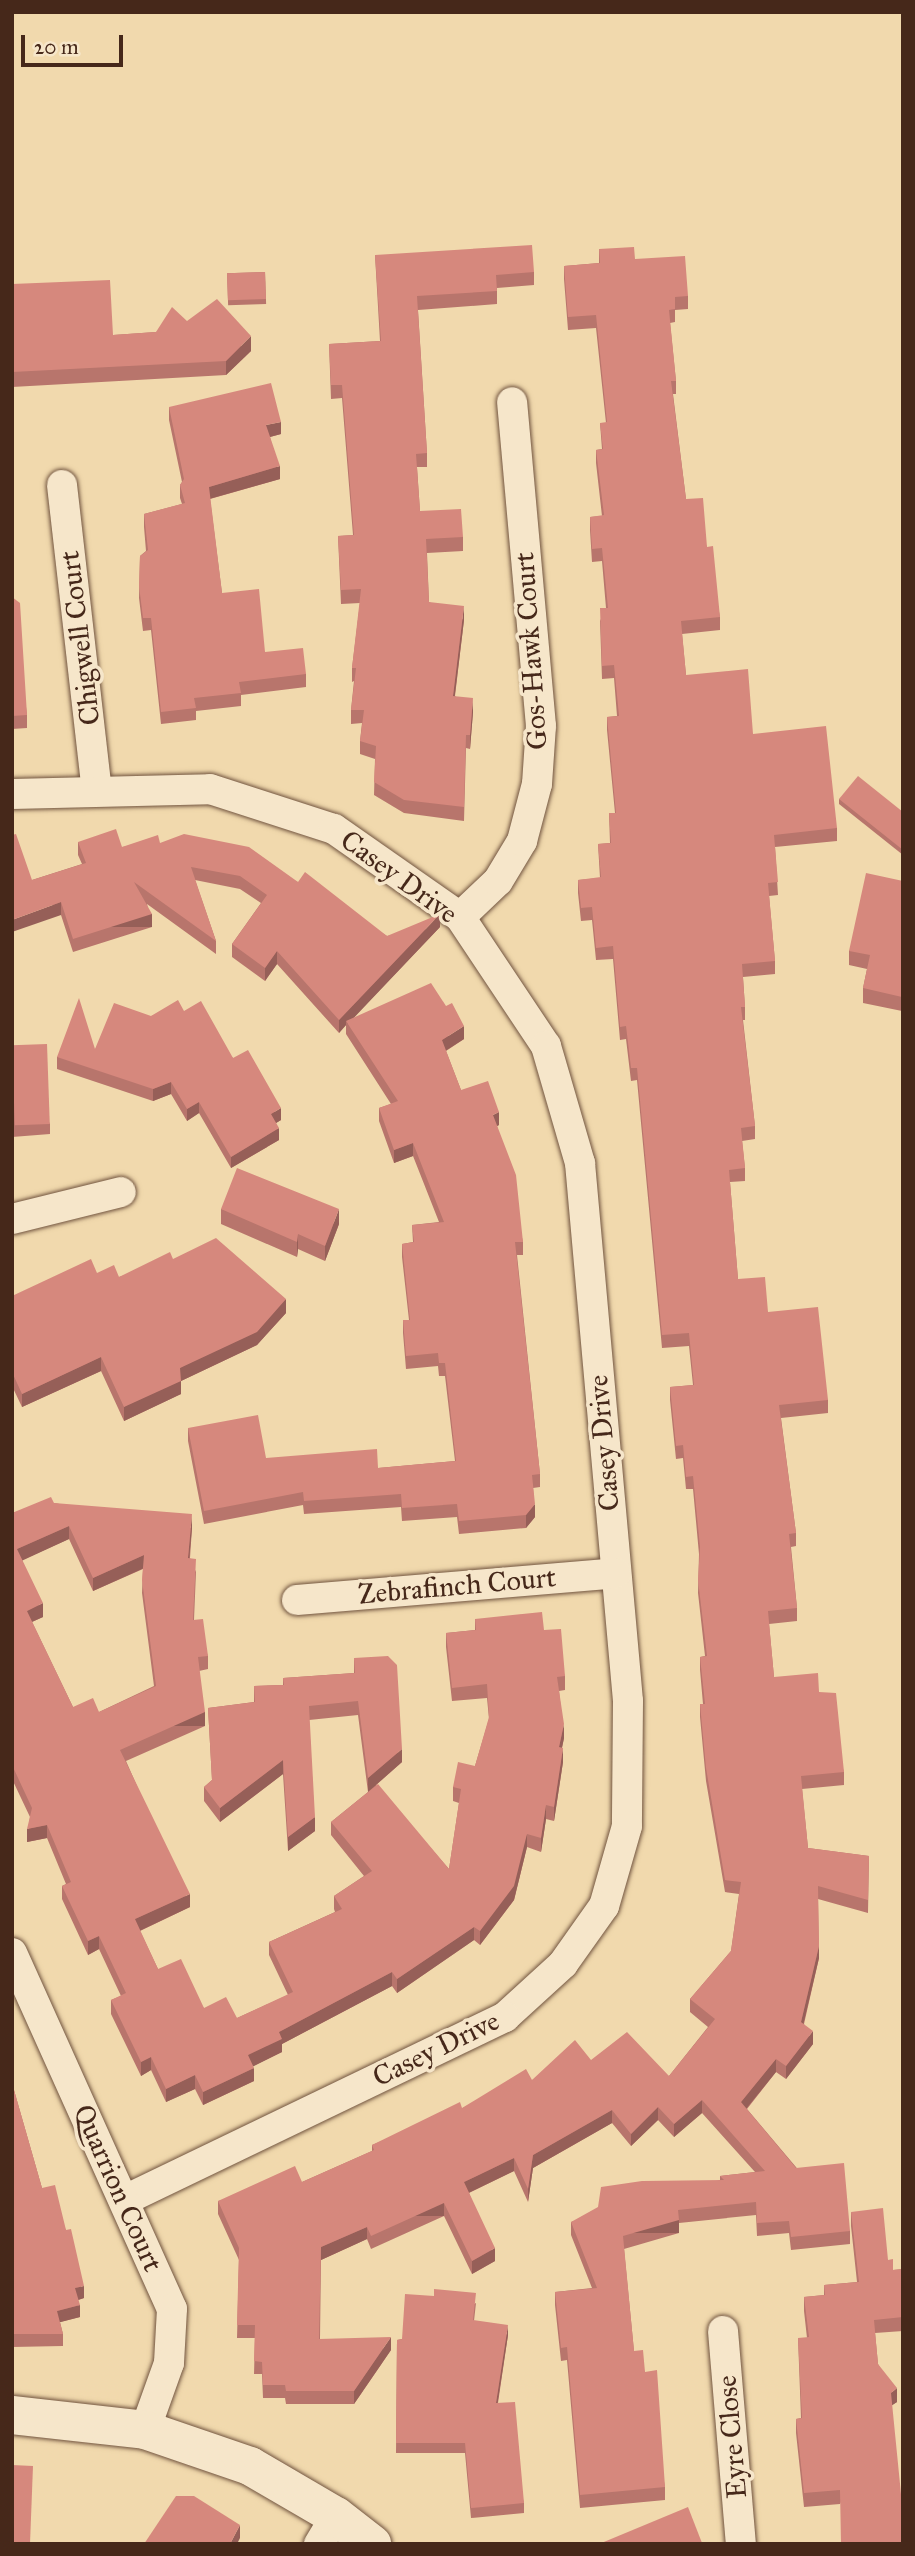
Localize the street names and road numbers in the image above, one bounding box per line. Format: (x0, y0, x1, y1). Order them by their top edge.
street label: Chigwell Court (53, 549, 107, 727)
street label: Gos-Hawk Court (507, 551, 555, 751)
street label: Casey Drive (334, 823, 464, 931)
street label: Casey Drive (581, 1374, 627, 1512)
street label: Zebrafinch Court (357, 1561, 557, 1611)
street label: Casey Drive (367, 2004, 505, 2094)
street label: Quarrion Court (66, 2099, 170, 2277)
street label: Eyre Close (710, 2374, 754, 2500)

